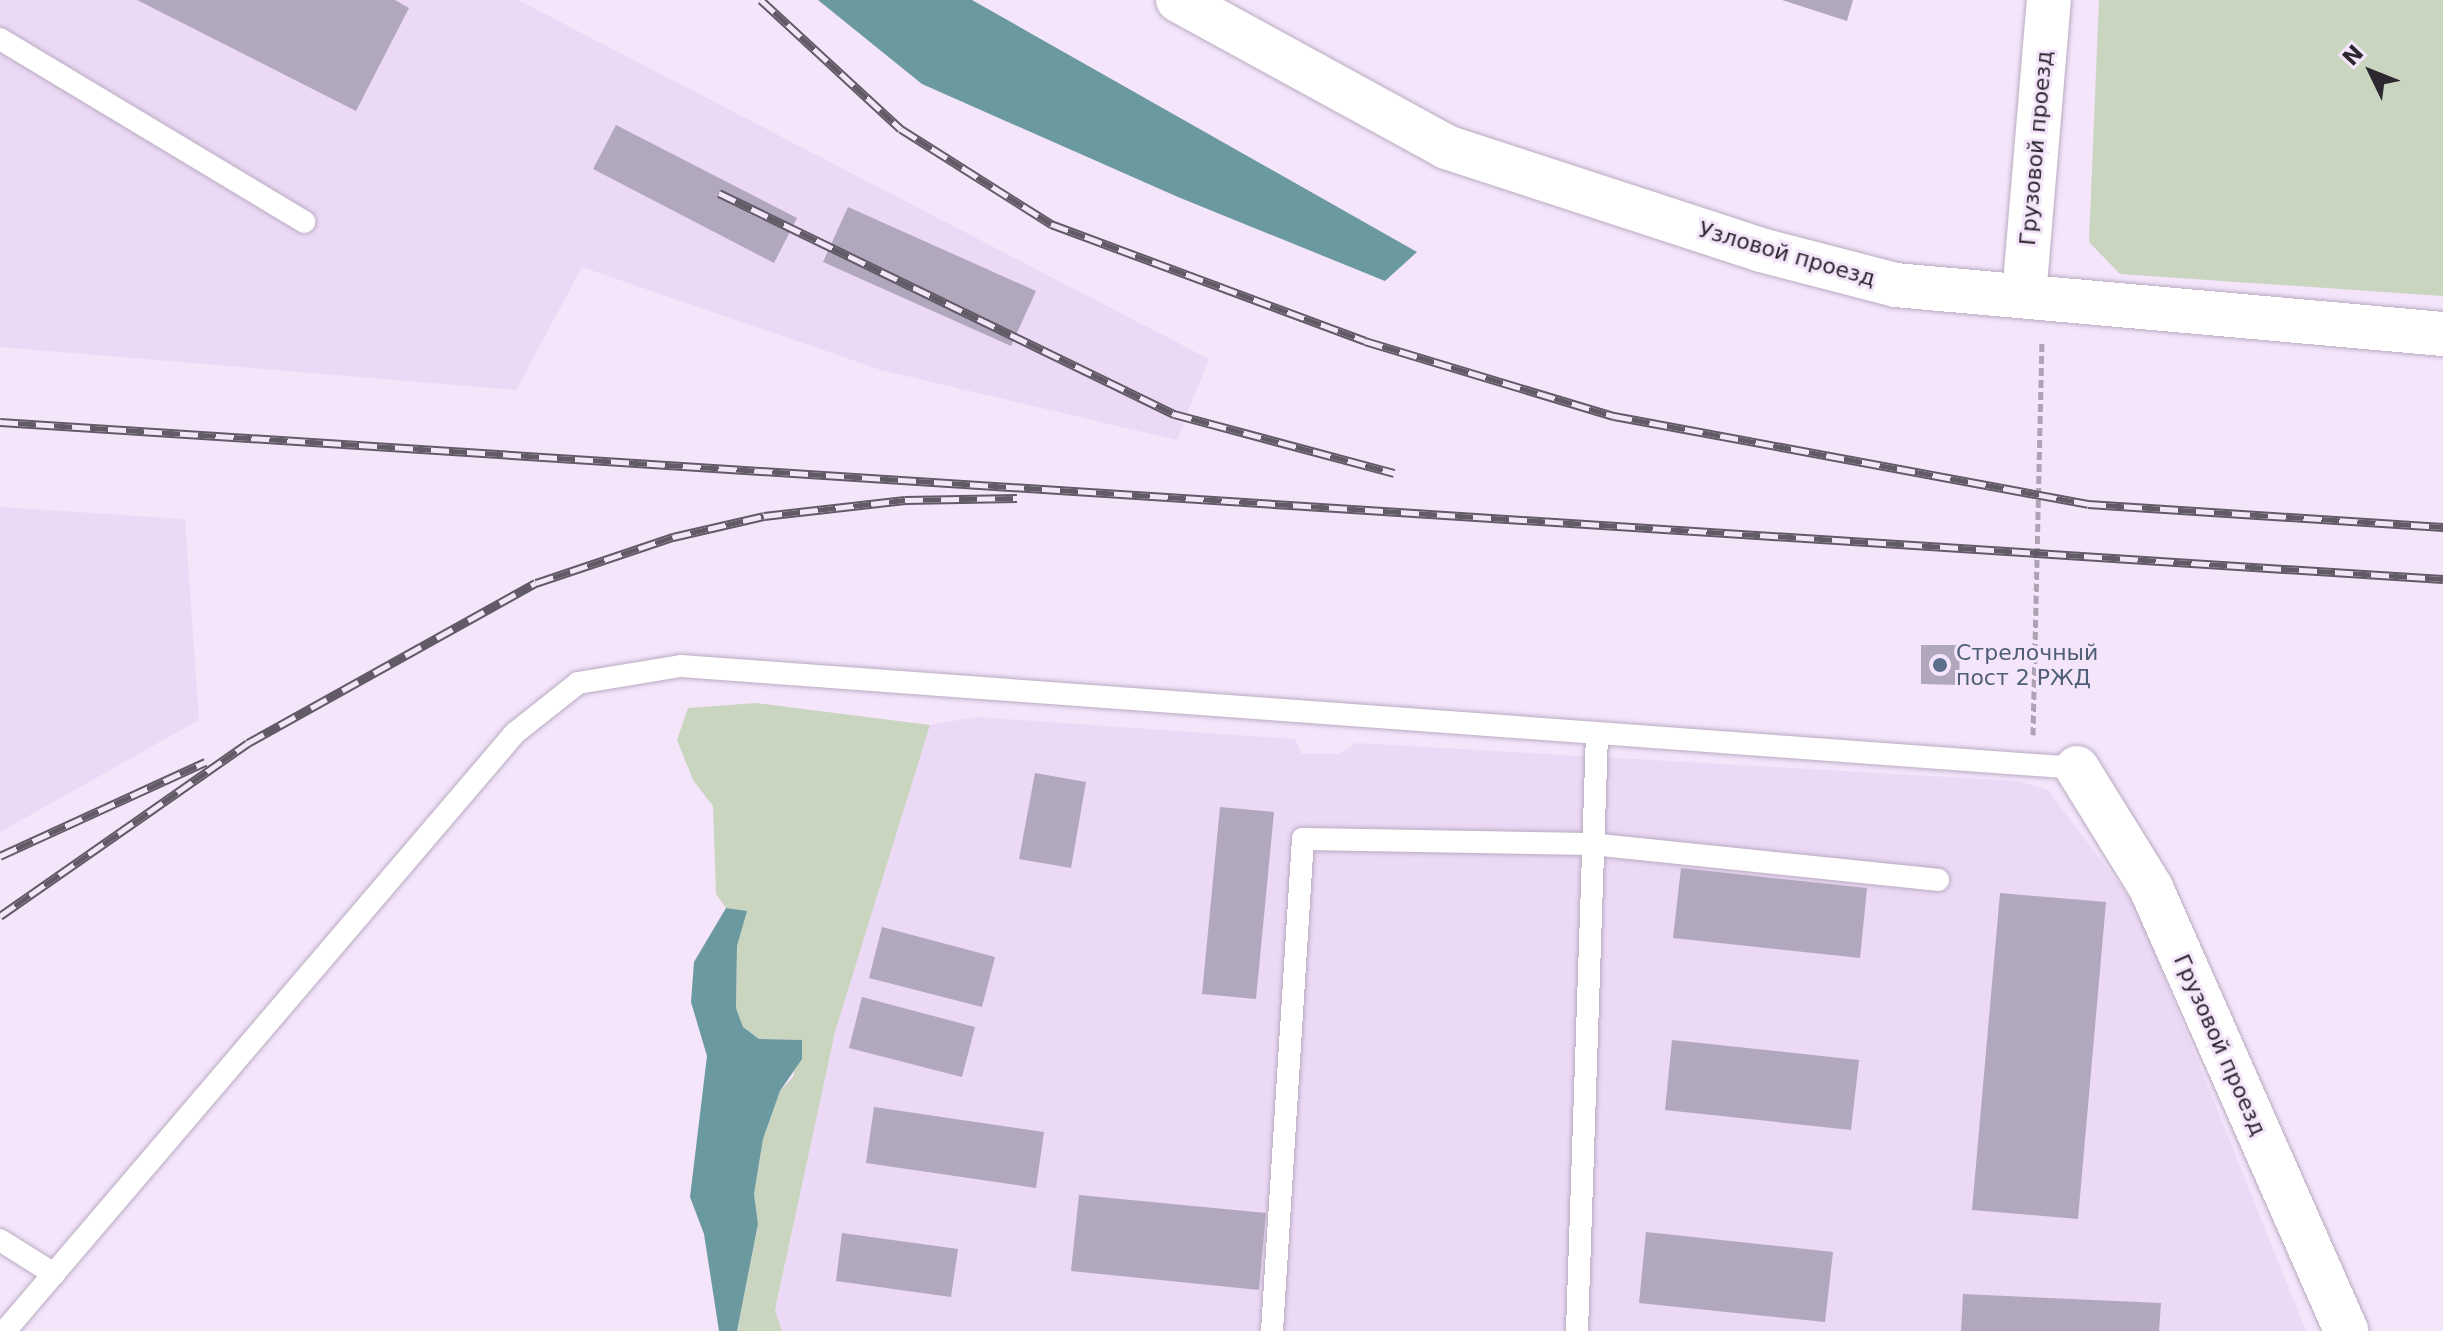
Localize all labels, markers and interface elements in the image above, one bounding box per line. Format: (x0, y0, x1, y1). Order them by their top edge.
north arrow (2331, 32, 2411, 112)
text: N (2338, 40, 2369, 71)
street label: Грузовой проезд (2014, 49, 2058, 247)
street label: Узловой проезд (1696, 216, 1878, 292)
place label: Стрелочный пост 2 РЖД (1956, 639, 2098, 690)
marker: Стрелочный пост 2 РЖД (1931, 656, 1949, 674)
street label: Грузовой проезд (2168, 950, 2272, 1140)

